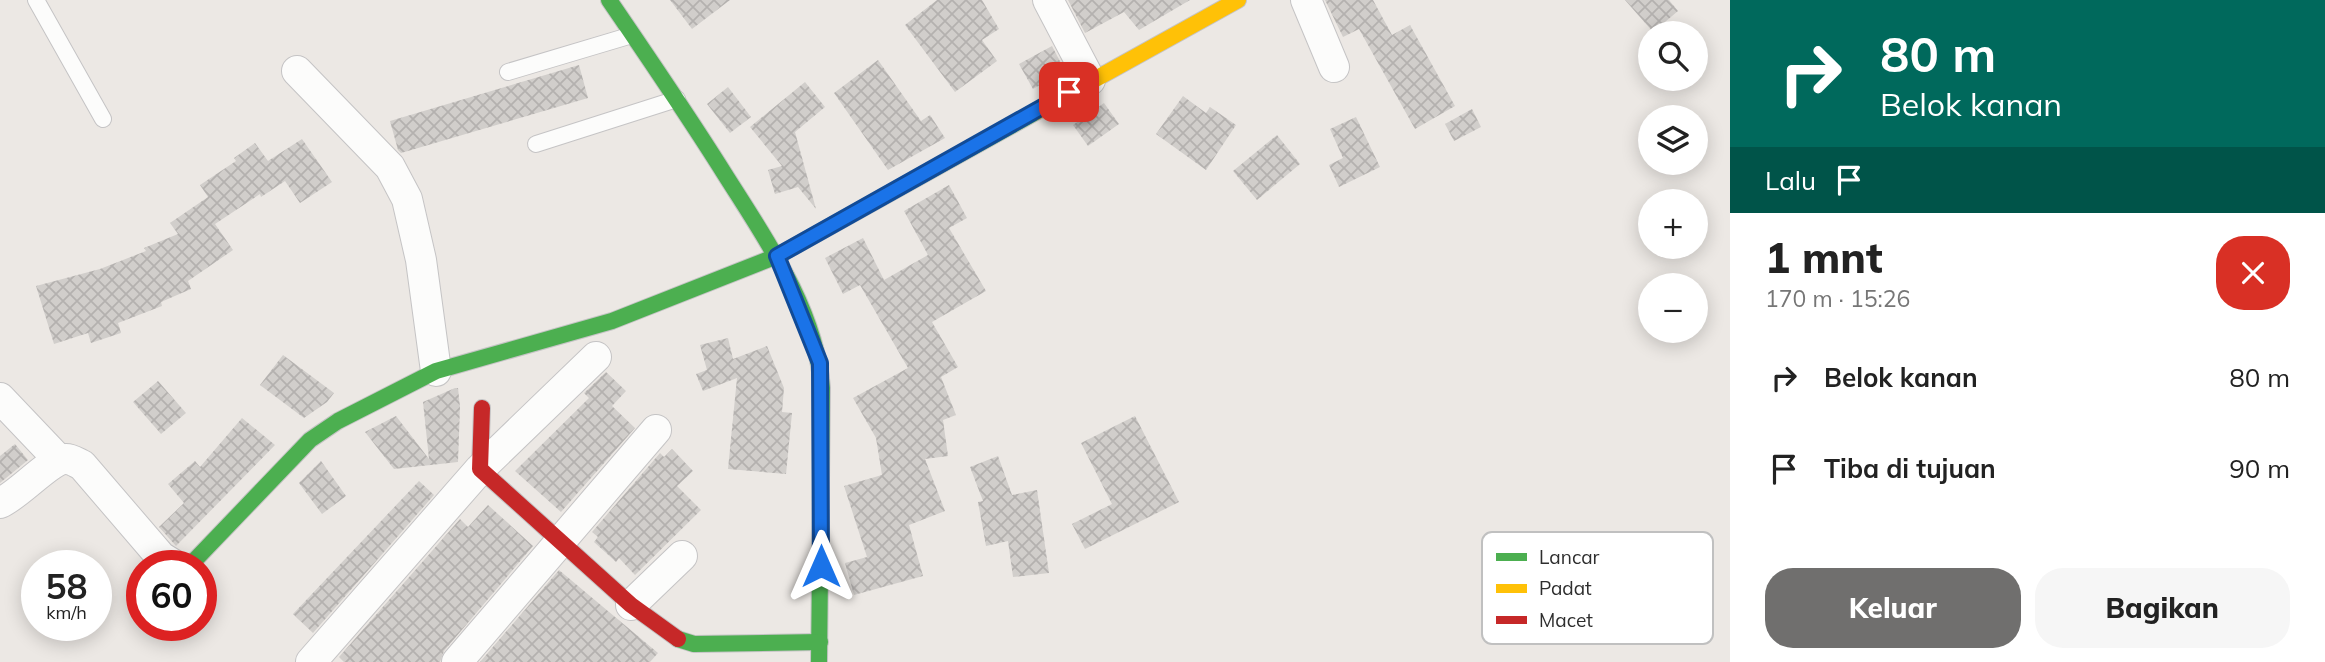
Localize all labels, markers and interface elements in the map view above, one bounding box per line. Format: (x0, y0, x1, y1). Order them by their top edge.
map controls (1638, 21, 1708, 343)
button: search (1638, 21, 1708, 91)
text: 80 m (1880, 23, 1996, 84)
icon: right (1765, 28, 1856, 119)
pin (1039, 62, 1099, 122)
icon: arrive (1050, 73, 1088, 111)
text: Belok kanan (1880, 84, 2062, 124)
button: layers (1638, 105, 1708, 175)
icon: arrive (1830, 161, 1868, 199)
text: Lalu (1765, 164, 1816, 197)
button: + (1638, 189, 1708, 259)
text: 1 mnt (1765, 231, 1883, 284)
button: close (2216, 236, 2290, 310)
button: − (1638, 273, 1708, 343)
text: 170 m · 15:26 (1765, 284, 1910, 313)
icon: right (1765, 359, 1803, 397)
text: Belok kanan (1824, 361, 1978, 394)
text: 80 m (2229, 361, 2290, 394)
icon: arrive (1765, 450, 1803, 488)
text: Tiba di tujuan (1824, 452, 1996, 485)
text: 90 m (2229, 452, 2290, 485)
position arrow (784, 529, 858, 603)
legend (1482, 532, 1713, 644)
text: Lancar (1539, 545, 1600, 569)
speed limit sign: 60 (126, 550, 217, 641)
text: 58 (45, 564, 88, 608)
button: Keluar (1765, 568, 2021, 648)
button: Bagikan (2035, 568, 2290, 648)
text: Padat (1539, 576, 1592, 600)
text: km/h (46, 601, 87, 624)
text: Macet (1539, 608, 1593, 632)

